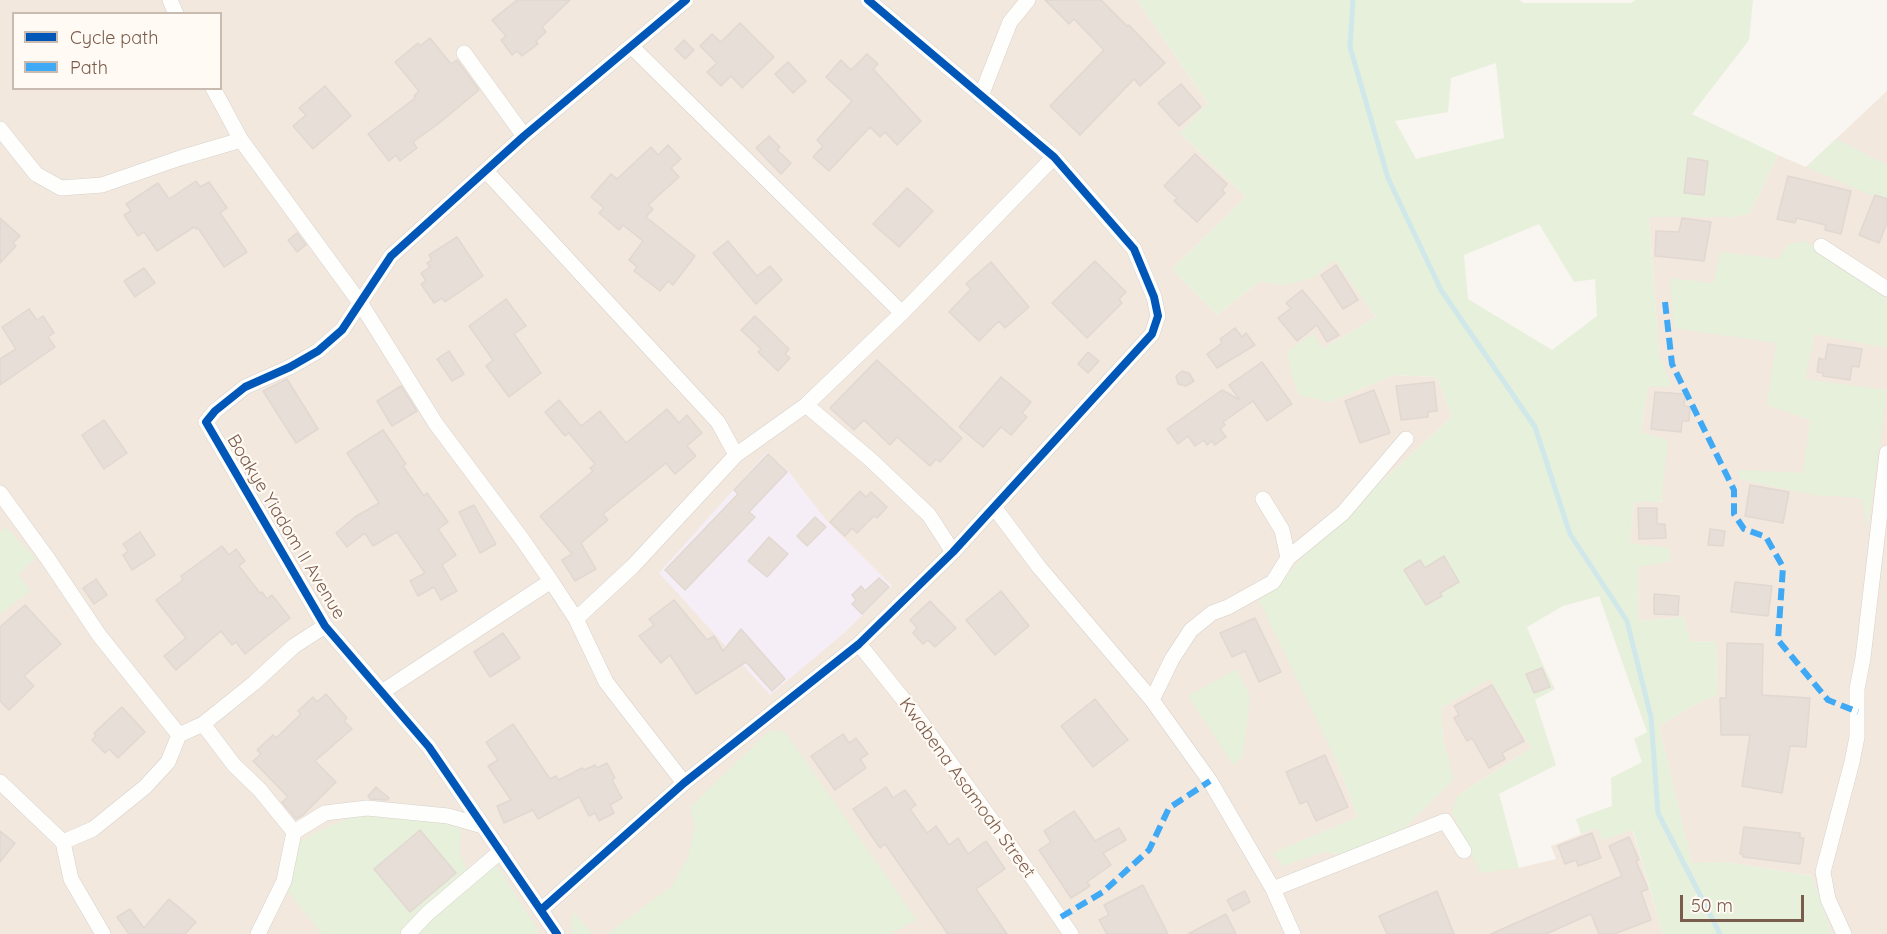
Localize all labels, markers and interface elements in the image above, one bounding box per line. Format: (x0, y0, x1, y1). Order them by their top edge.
legend (12, 12, 222, 90)
text: Cycle path (70, 26, 158, 49)
text: Path (70, 56, 108, 79)
street label: Boakye Yiadom II Avenue (222, 431, 350, 623)
street label: Kwabena Asamoah Street (894, 694, 1040, 882)
scale bar (1683, 883, 1808, 921)
text: 50 m (1691, 894, 1733, 917)

